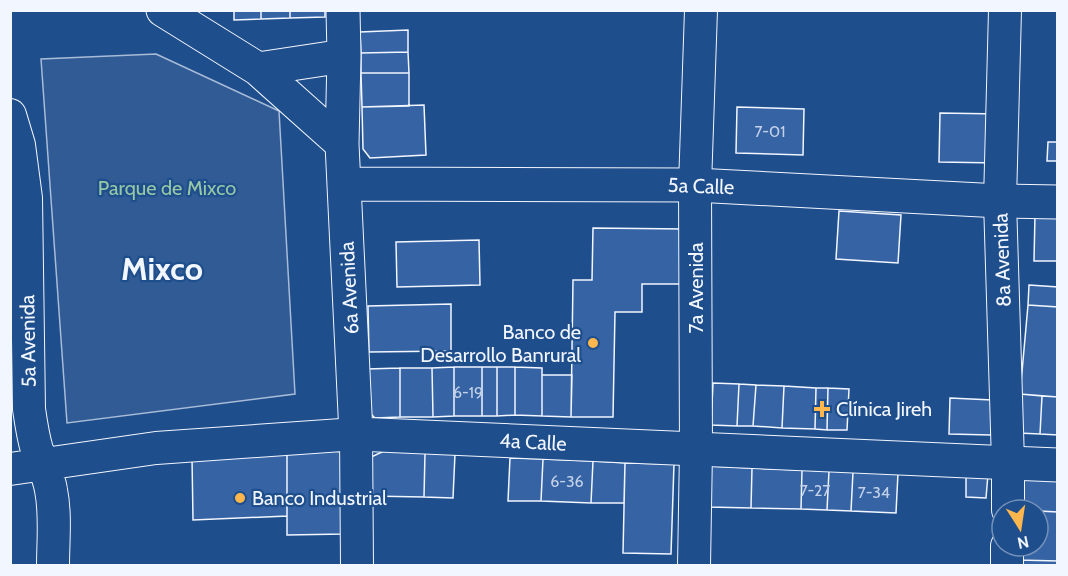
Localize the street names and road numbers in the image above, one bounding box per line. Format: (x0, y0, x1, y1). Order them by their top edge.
street label: 5a Calle (667, 173, 735, 199)
street label: 8a Avenida (988, 212, 1016, 307)
street label: 6a Avenida (335, 240, 363, 335)
street label: 7a Avenida (684, 242, 708, 334)
street label: 5a Avenida (15, 294, 41, 387)
street label: 4a Calle (499, 428, 567, 456)

